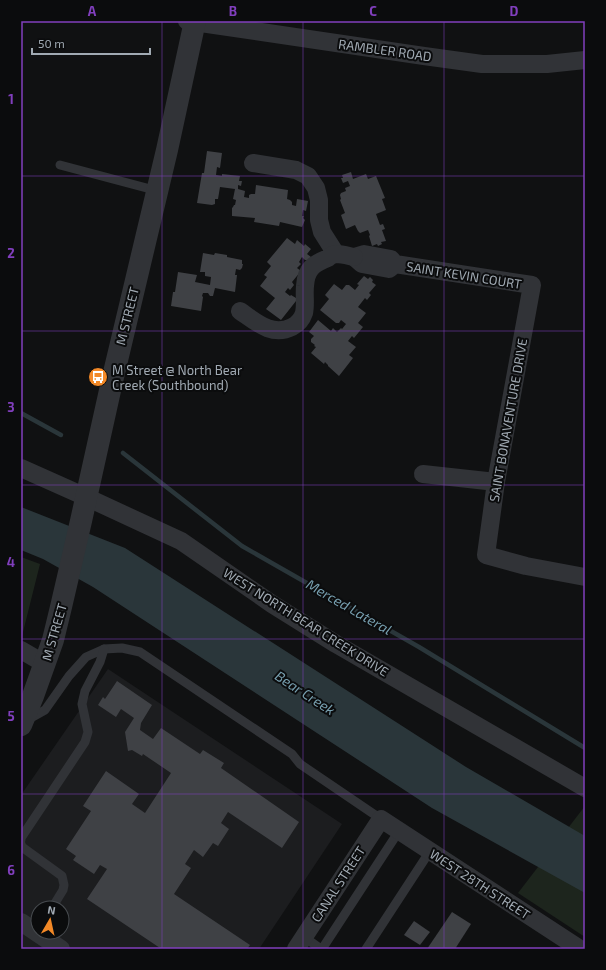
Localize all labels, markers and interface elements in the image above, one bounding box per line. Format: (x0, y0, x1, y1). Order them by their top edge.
text: A (88, 3, 97, 19)
text: B (229, 3, 237, 19)
text: C (369, 3, 377, 19)
text: D (510, 3, 519, 19)
scale bar (32, 30, 150, 56)
text: 50 m (38, 36, 65, 50)
street label: RAMBLER ROAD (337, 36, 433, 64)
text: 1 (8, 91, 14, 107)
text: 2 (7, 245, 15, 261)
street label: SAINT KEVIN COURT (405, 258, 523, 292)
street label: M STREET (112, 285, 142, 347)
street label: SAINT BONAVENTURE DRIVE (486, 337, 530, 503)
place label: M Street @ North Bear Creek (Southbound) (112, 362, 242, 393)
bus stop icon: M Street @ North Bear Creek (Southbound) (87, 366, 109, 388)
text: 3 (7, 399, 15, 415)
text: 4 (7, 554, 15, 570)
street label: WEST NORTH BEAR CREEK DRIVE (220, 564, 392, 680)
water label: Merced Lateral (303, 575, 395, 638)
street label: M STREET (38, 601, 70, 663)
water label: Bear Creek (272, 667, 339, 718)
text: 5 (7, 708, 15, 724)
street label: CANAL STREET (308, 843, 369, 925)
street label: WEST 28TH STREET (427, 846, 534, 923)
text: 6 (7, 862, 15, 878)
north arrow (30, 900, 70, 940)
text: N (47, 903, 57, 917)

